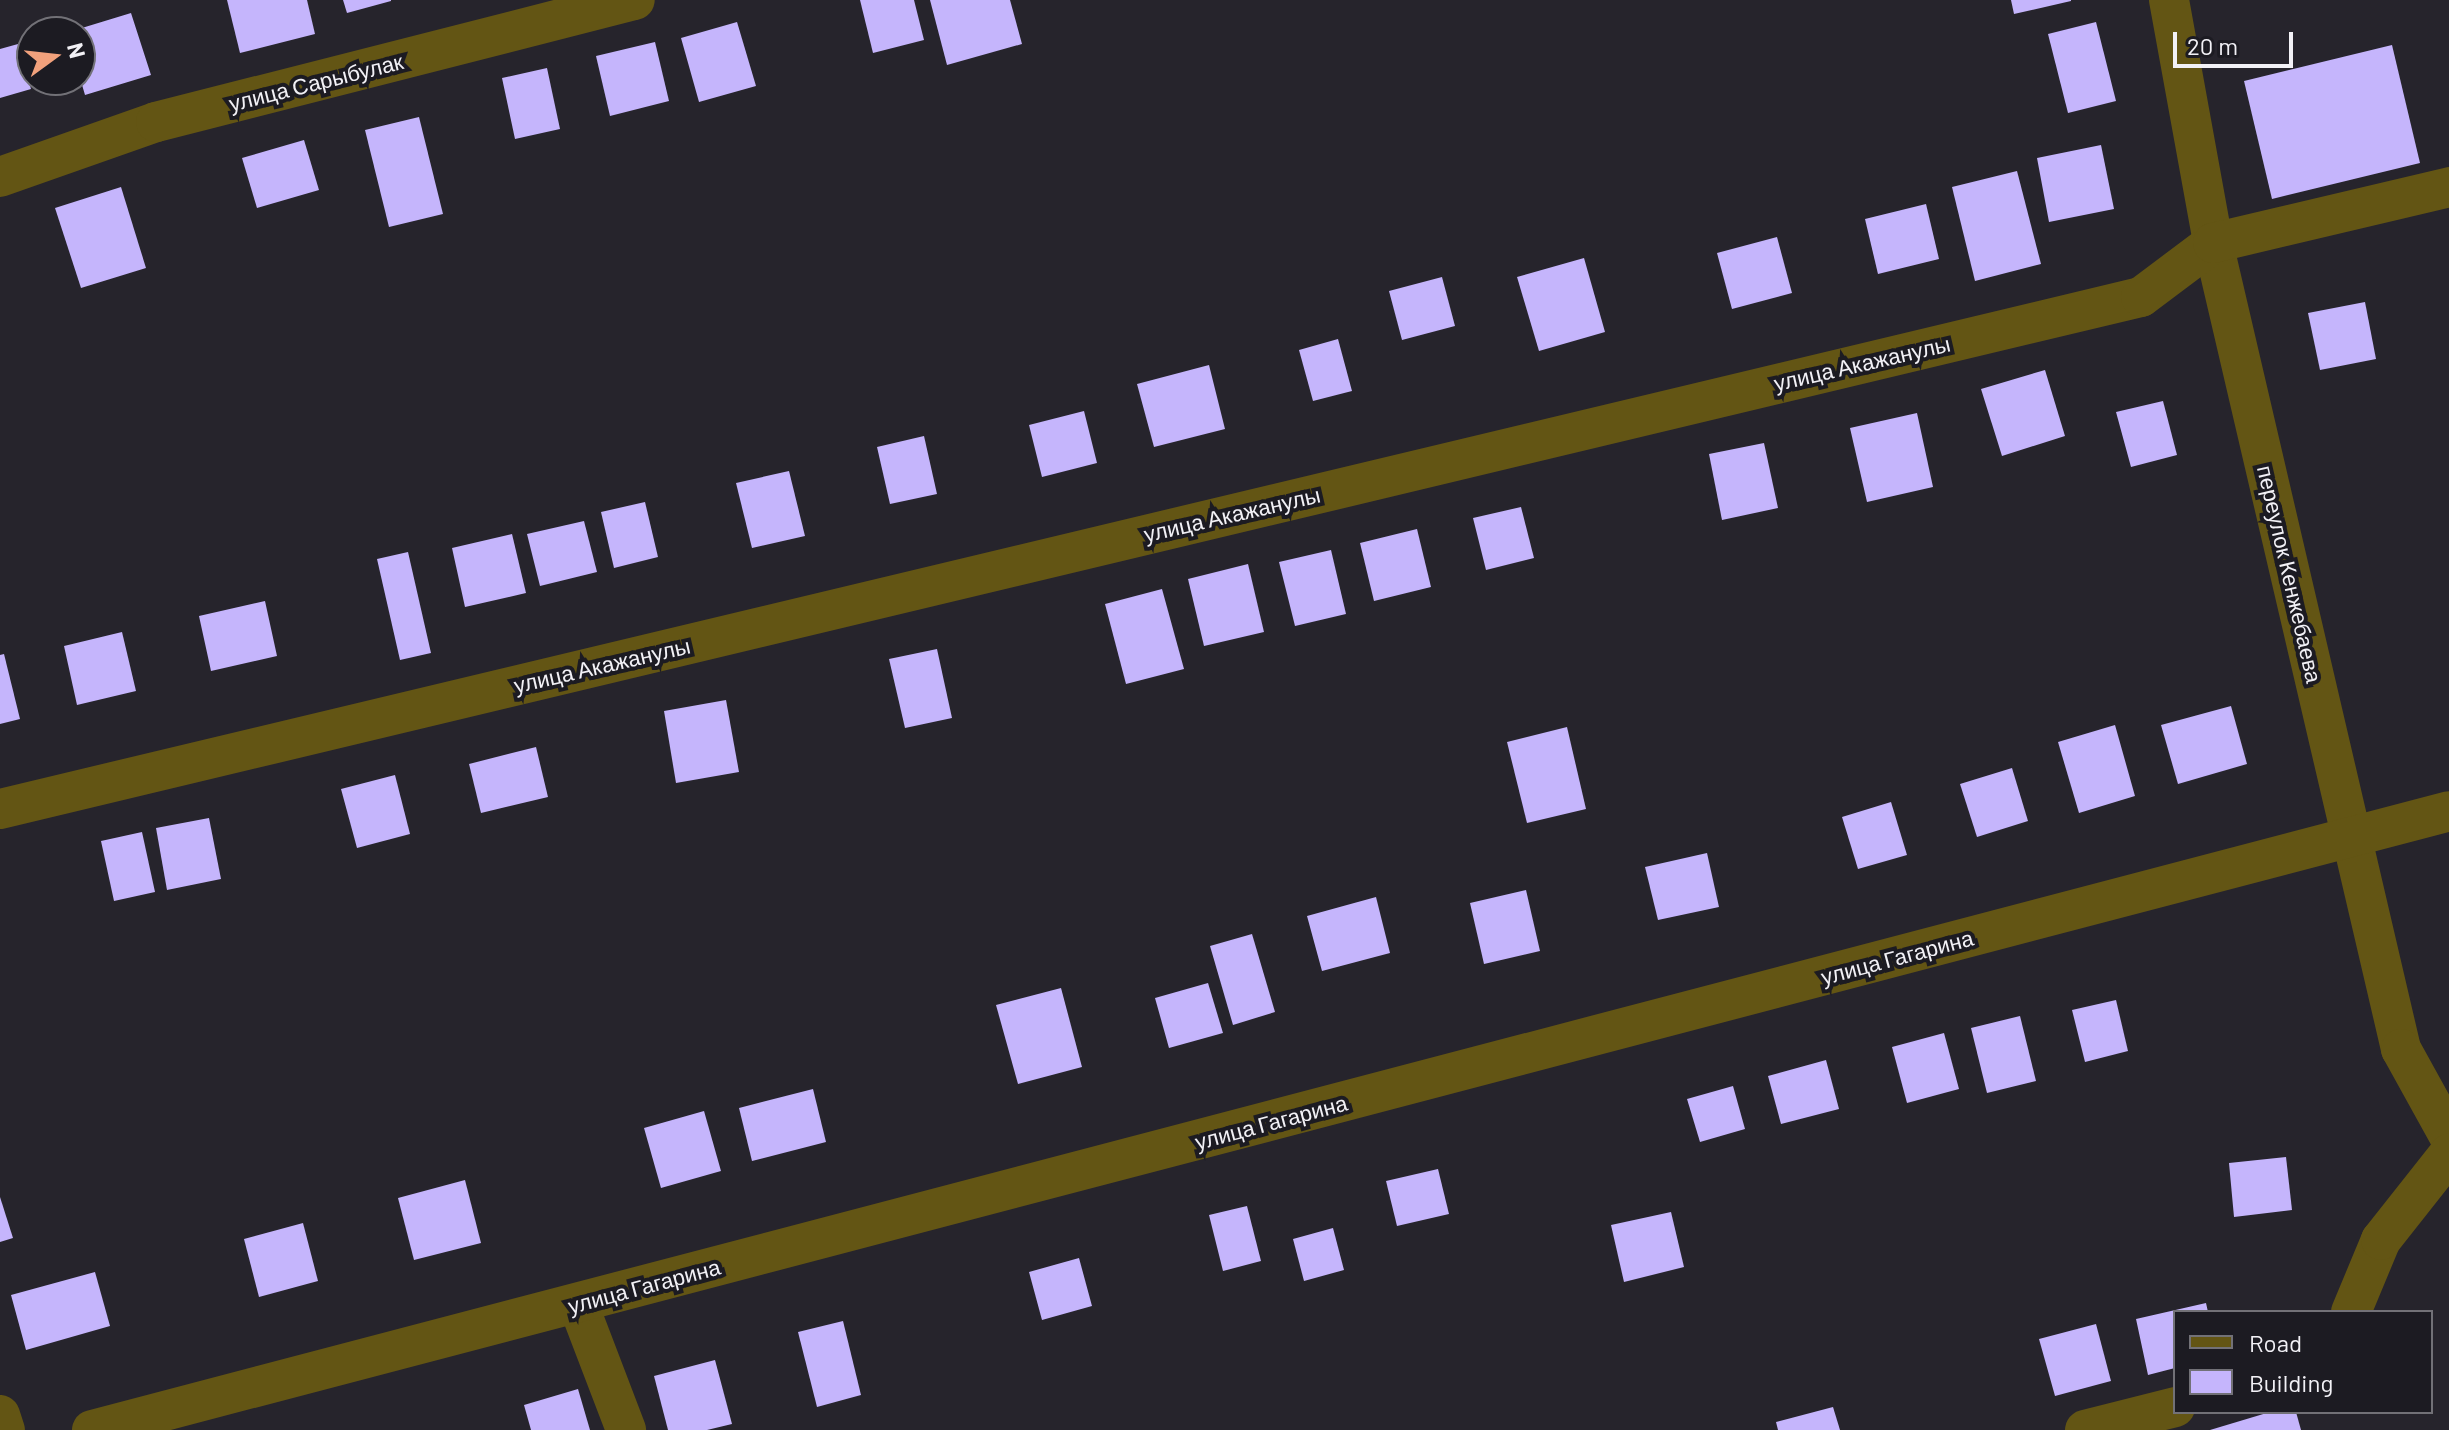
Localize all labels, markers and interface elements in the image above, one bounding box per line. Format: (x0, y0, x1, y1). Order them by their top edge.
north arrow (16, 16, 96, 96)
scale bar (2177, 16, 2297, 66)
text: 20 m (2187, 31, 2238, 60)
text: N (63, 40, 92, 61)
street label: улица Сарыбулак (226, 48, 406, 116)
street label: улица Акажанулы (1771, 330, 1953, 396)
street label: переулок Кенжебаева (2252, 463, 2328, 685)
street label: улица Акажанулы (1141, 481, 1323, 547)
street label: улица Акажанулы (511, 632, 693, 698)
street label: улица Гагарина (1818, 924, 1976, 990)
street label: улица Гагарина (1192, 1089, 1350, 1155)
street label: улица Гагарина (565, 1253, 723, 1319)
legend (2173, 1310, 2433, 1414)
text: Road (2249, 1328, 2302, 1357)
text: Building (2249, 1368, 2333, 1397)

